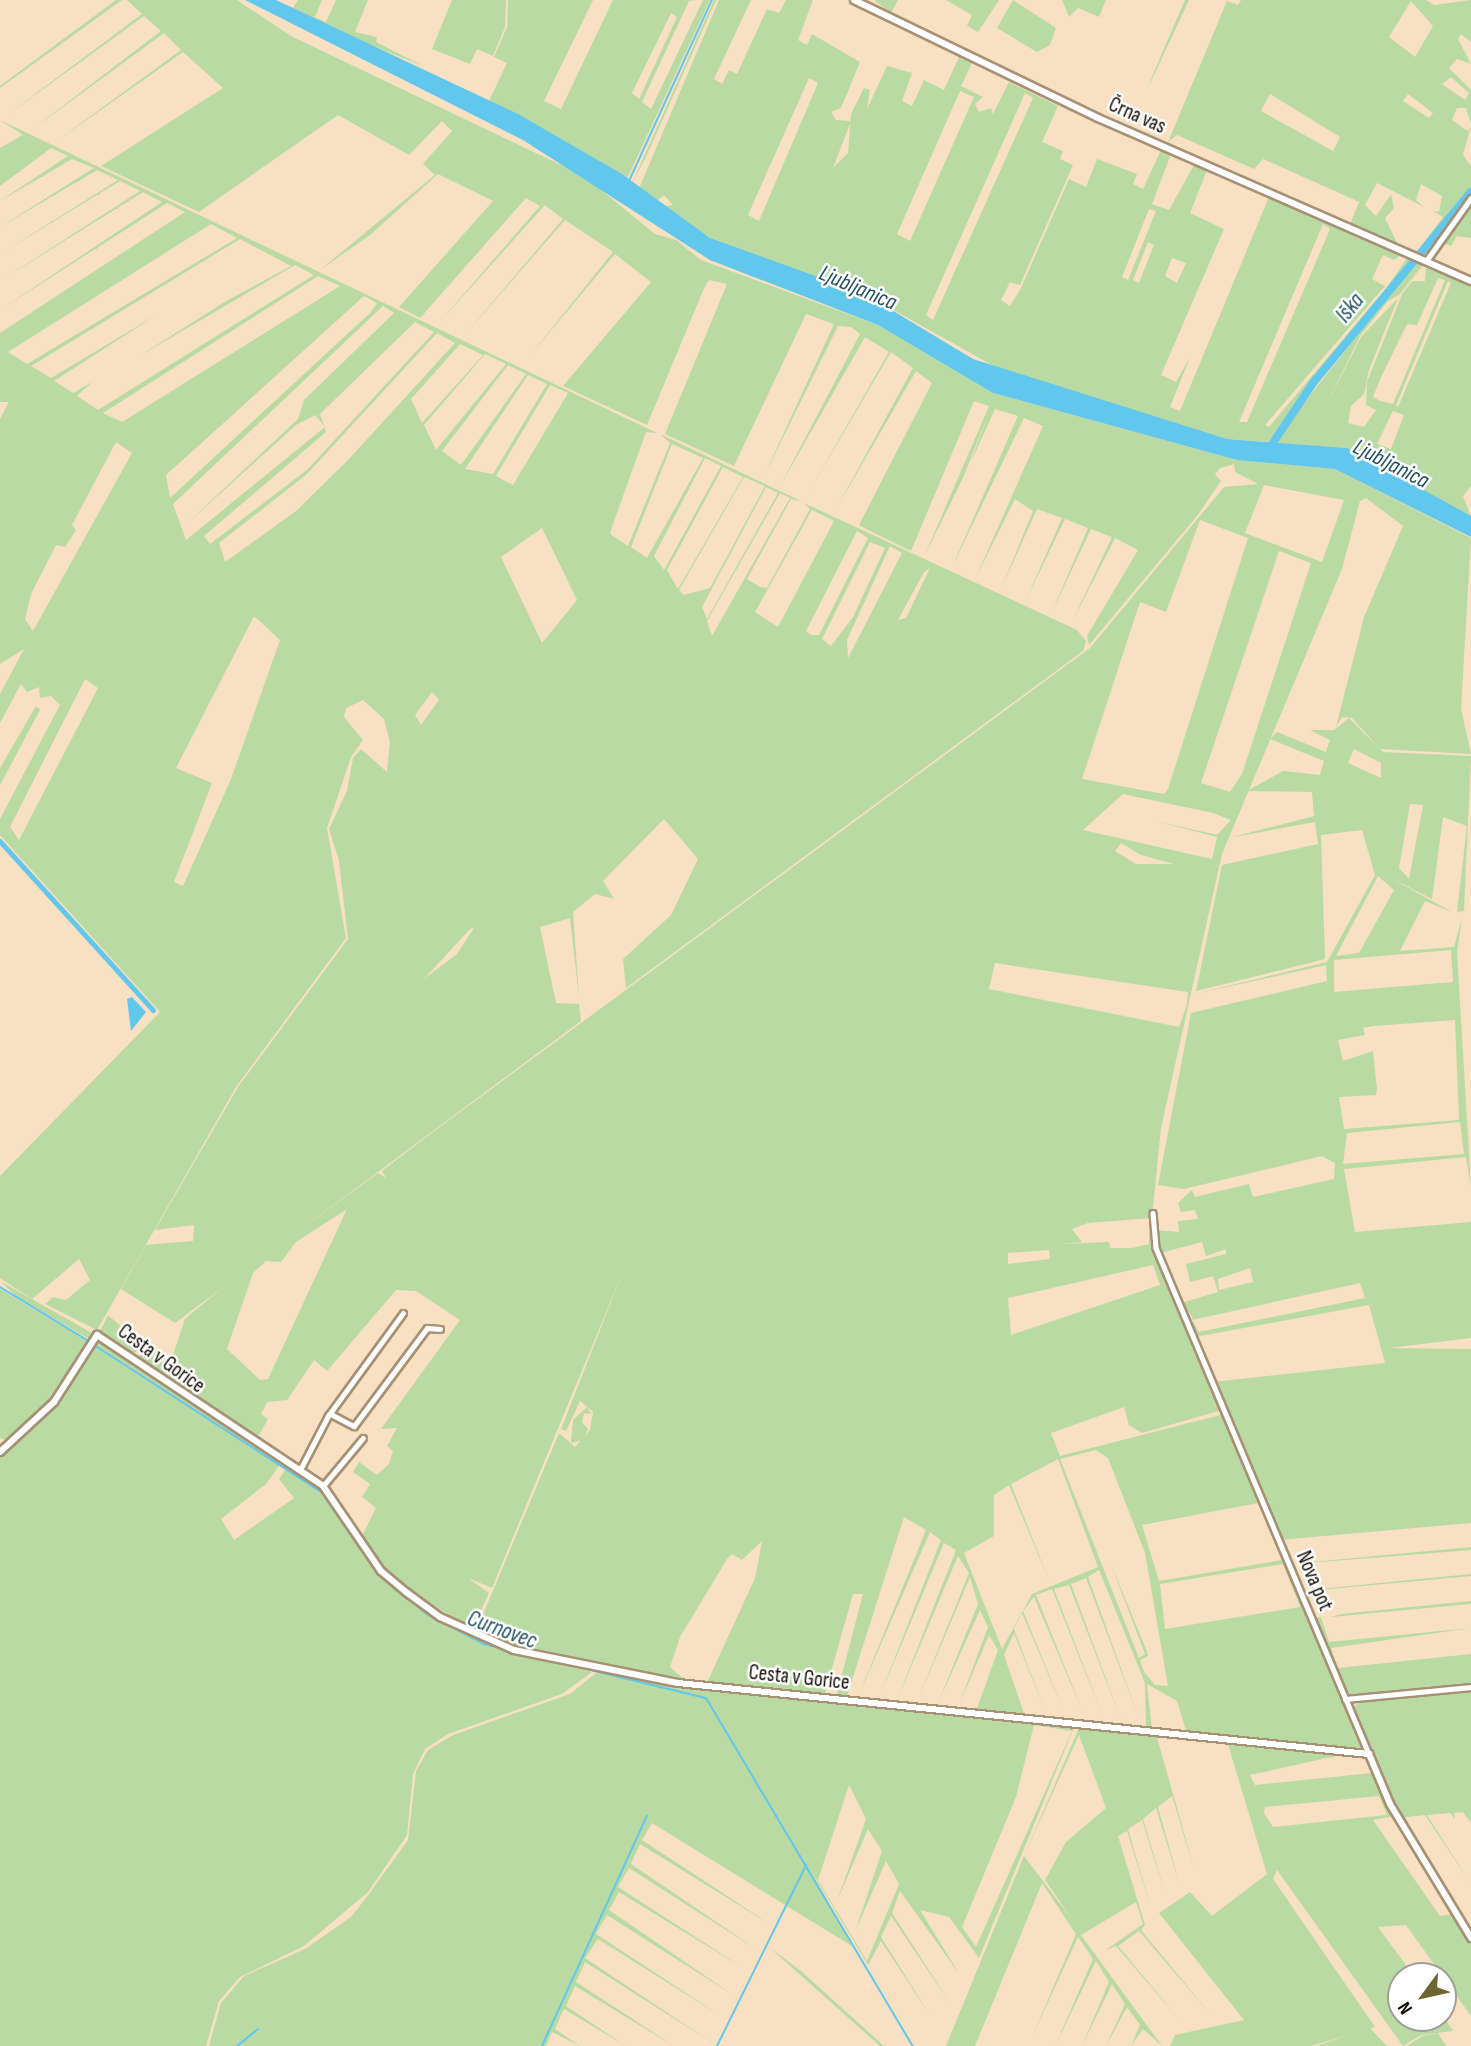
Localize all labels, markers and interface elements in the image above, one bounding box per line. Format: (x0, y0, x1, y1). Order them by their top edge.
street label: Črna vas (1104, 92, 1170, 140)
water label: Ljubljanica (815, 259, 901, 317)
water label: Iška (1330, 288, 1370, 328)
water label: Ljubljanica (1348, 433, 1434, 495)
street label: Cesta v Gorice (113, 1319, 209, 1399)
street label: Nova pot (1290, 1547, 1338, 1615)
water label: Curnovec (463, 1605, 541, 1655)
street label: Cesta v Gorice (747, 1660, 851, 1696)
north arrow (1387, 1962, 1457, 2032)
text: N (1393, 1997, 1418, 2018)

